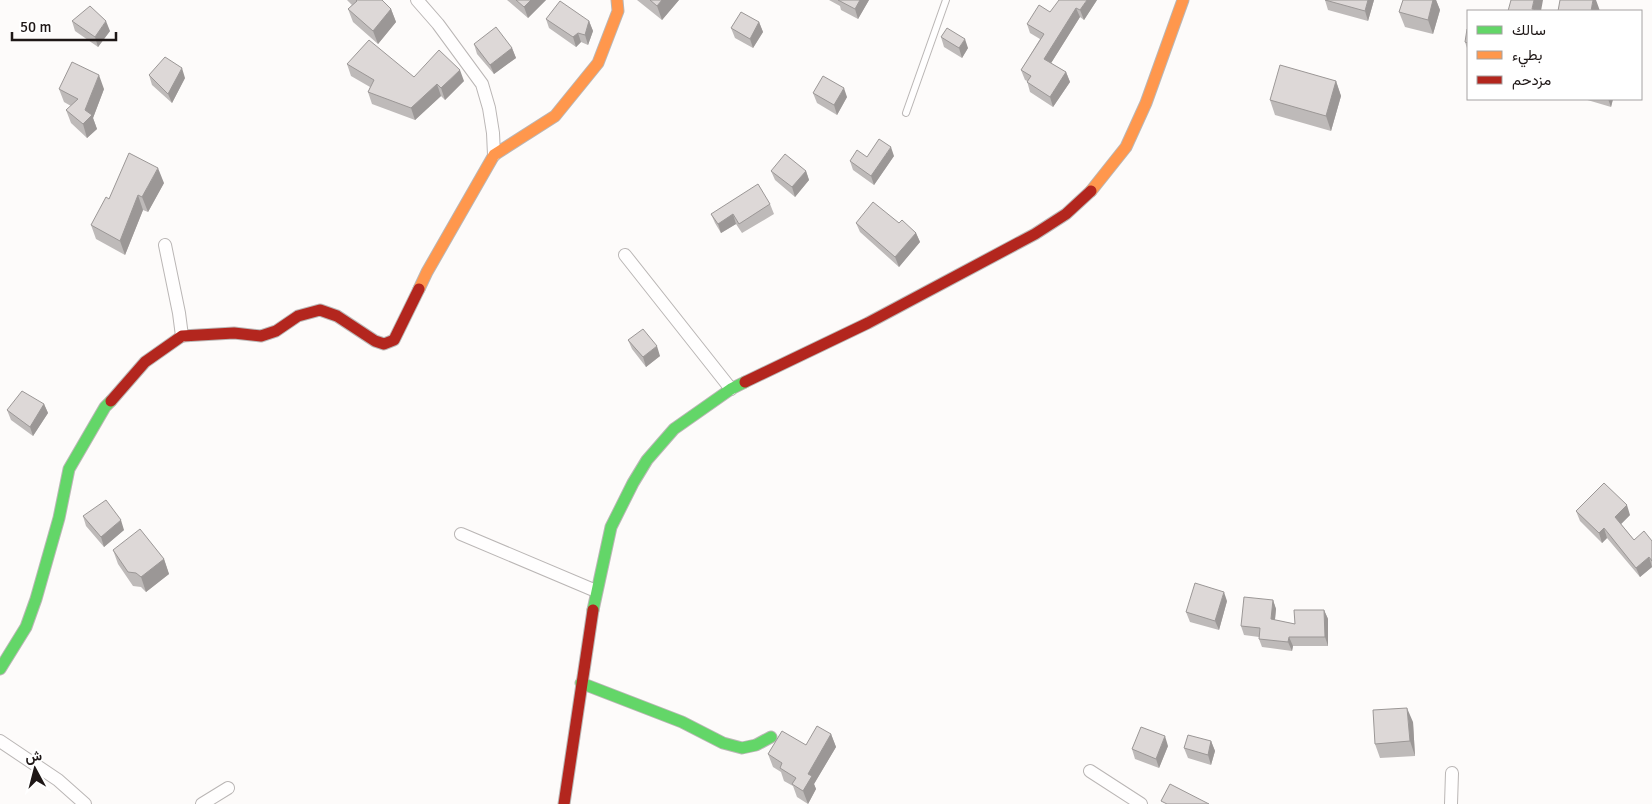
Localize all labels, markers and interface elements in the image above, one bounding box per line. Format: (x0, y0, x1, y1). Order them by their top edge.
scale bar (12, 10, 116, 42)
legend (1467, 10, 1642, 100)
text: 50 m (20, 18, 51, 36)
text: سالك (1512, 21, 1546, 39)
text: بطيء (1512, 46, 1542, 68)
text: مزدحم (1512, 71, 1551, 90)
north arrow (10, 744, 60, 794)
text: ش (24, 747, 43, 766)

